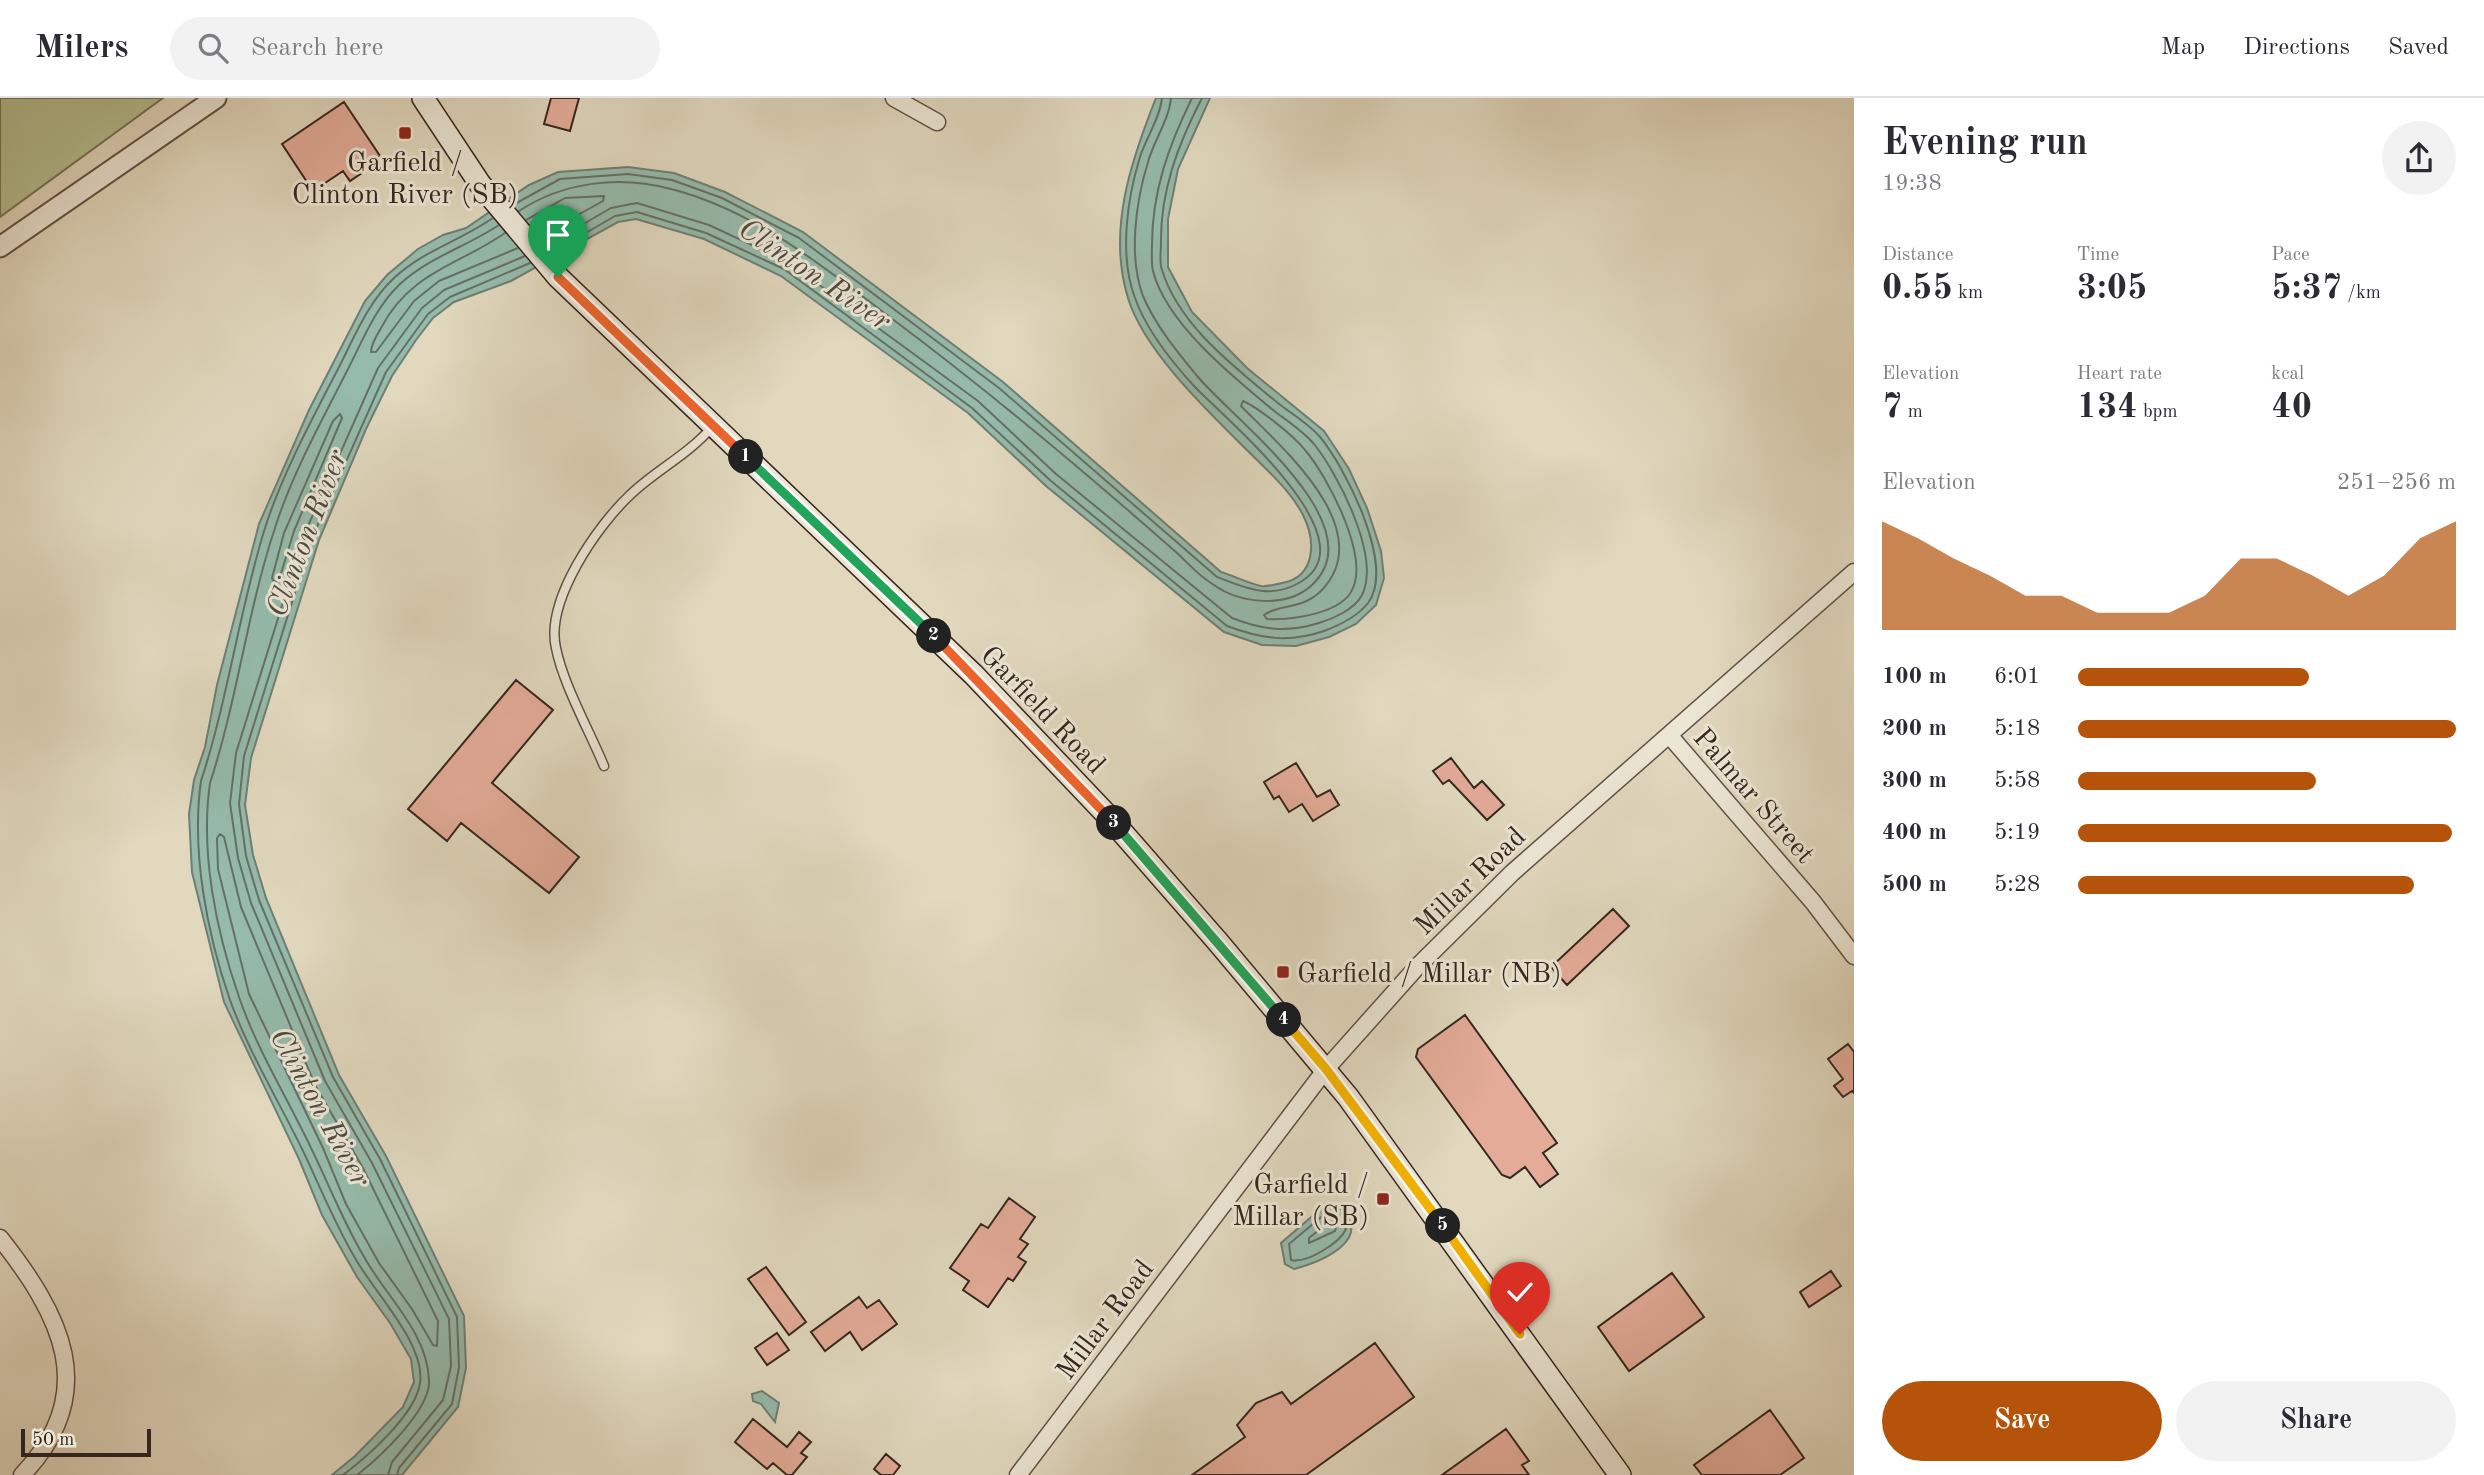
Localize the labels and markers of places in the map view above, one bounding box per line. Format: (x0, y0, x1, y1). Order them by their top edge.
marker: Garfield / Clinton River (SB) (397, 125, 413, 141)
place label: Garfield / Clinton River (SB) (292, 150, 518, 210)
pin (528, 205, 588, 277)
pin: 1 (728, 440, 764, 474)
pin: 2 (916, 618, 951, 654)
pin: 3 (1096, 806, 1132, 840)
place label: Garfield / Millar (NB) (1297, 961, 1562, 989)
marker: Garfield / Millar (NB) (1275, 964, 1291, 980)
pin: 4 (1266, 1002, 1302, 1038)
place label: Garfield / Millar (SB) (1232, 1172, 1369, 1232)
marker: Garfield / Millar (SB) (1375, 1191, 1391, 1207)
pin: 5 (1426, 1208, 1460, 1244)
pin (1490, 1262, 1550, 1334)

